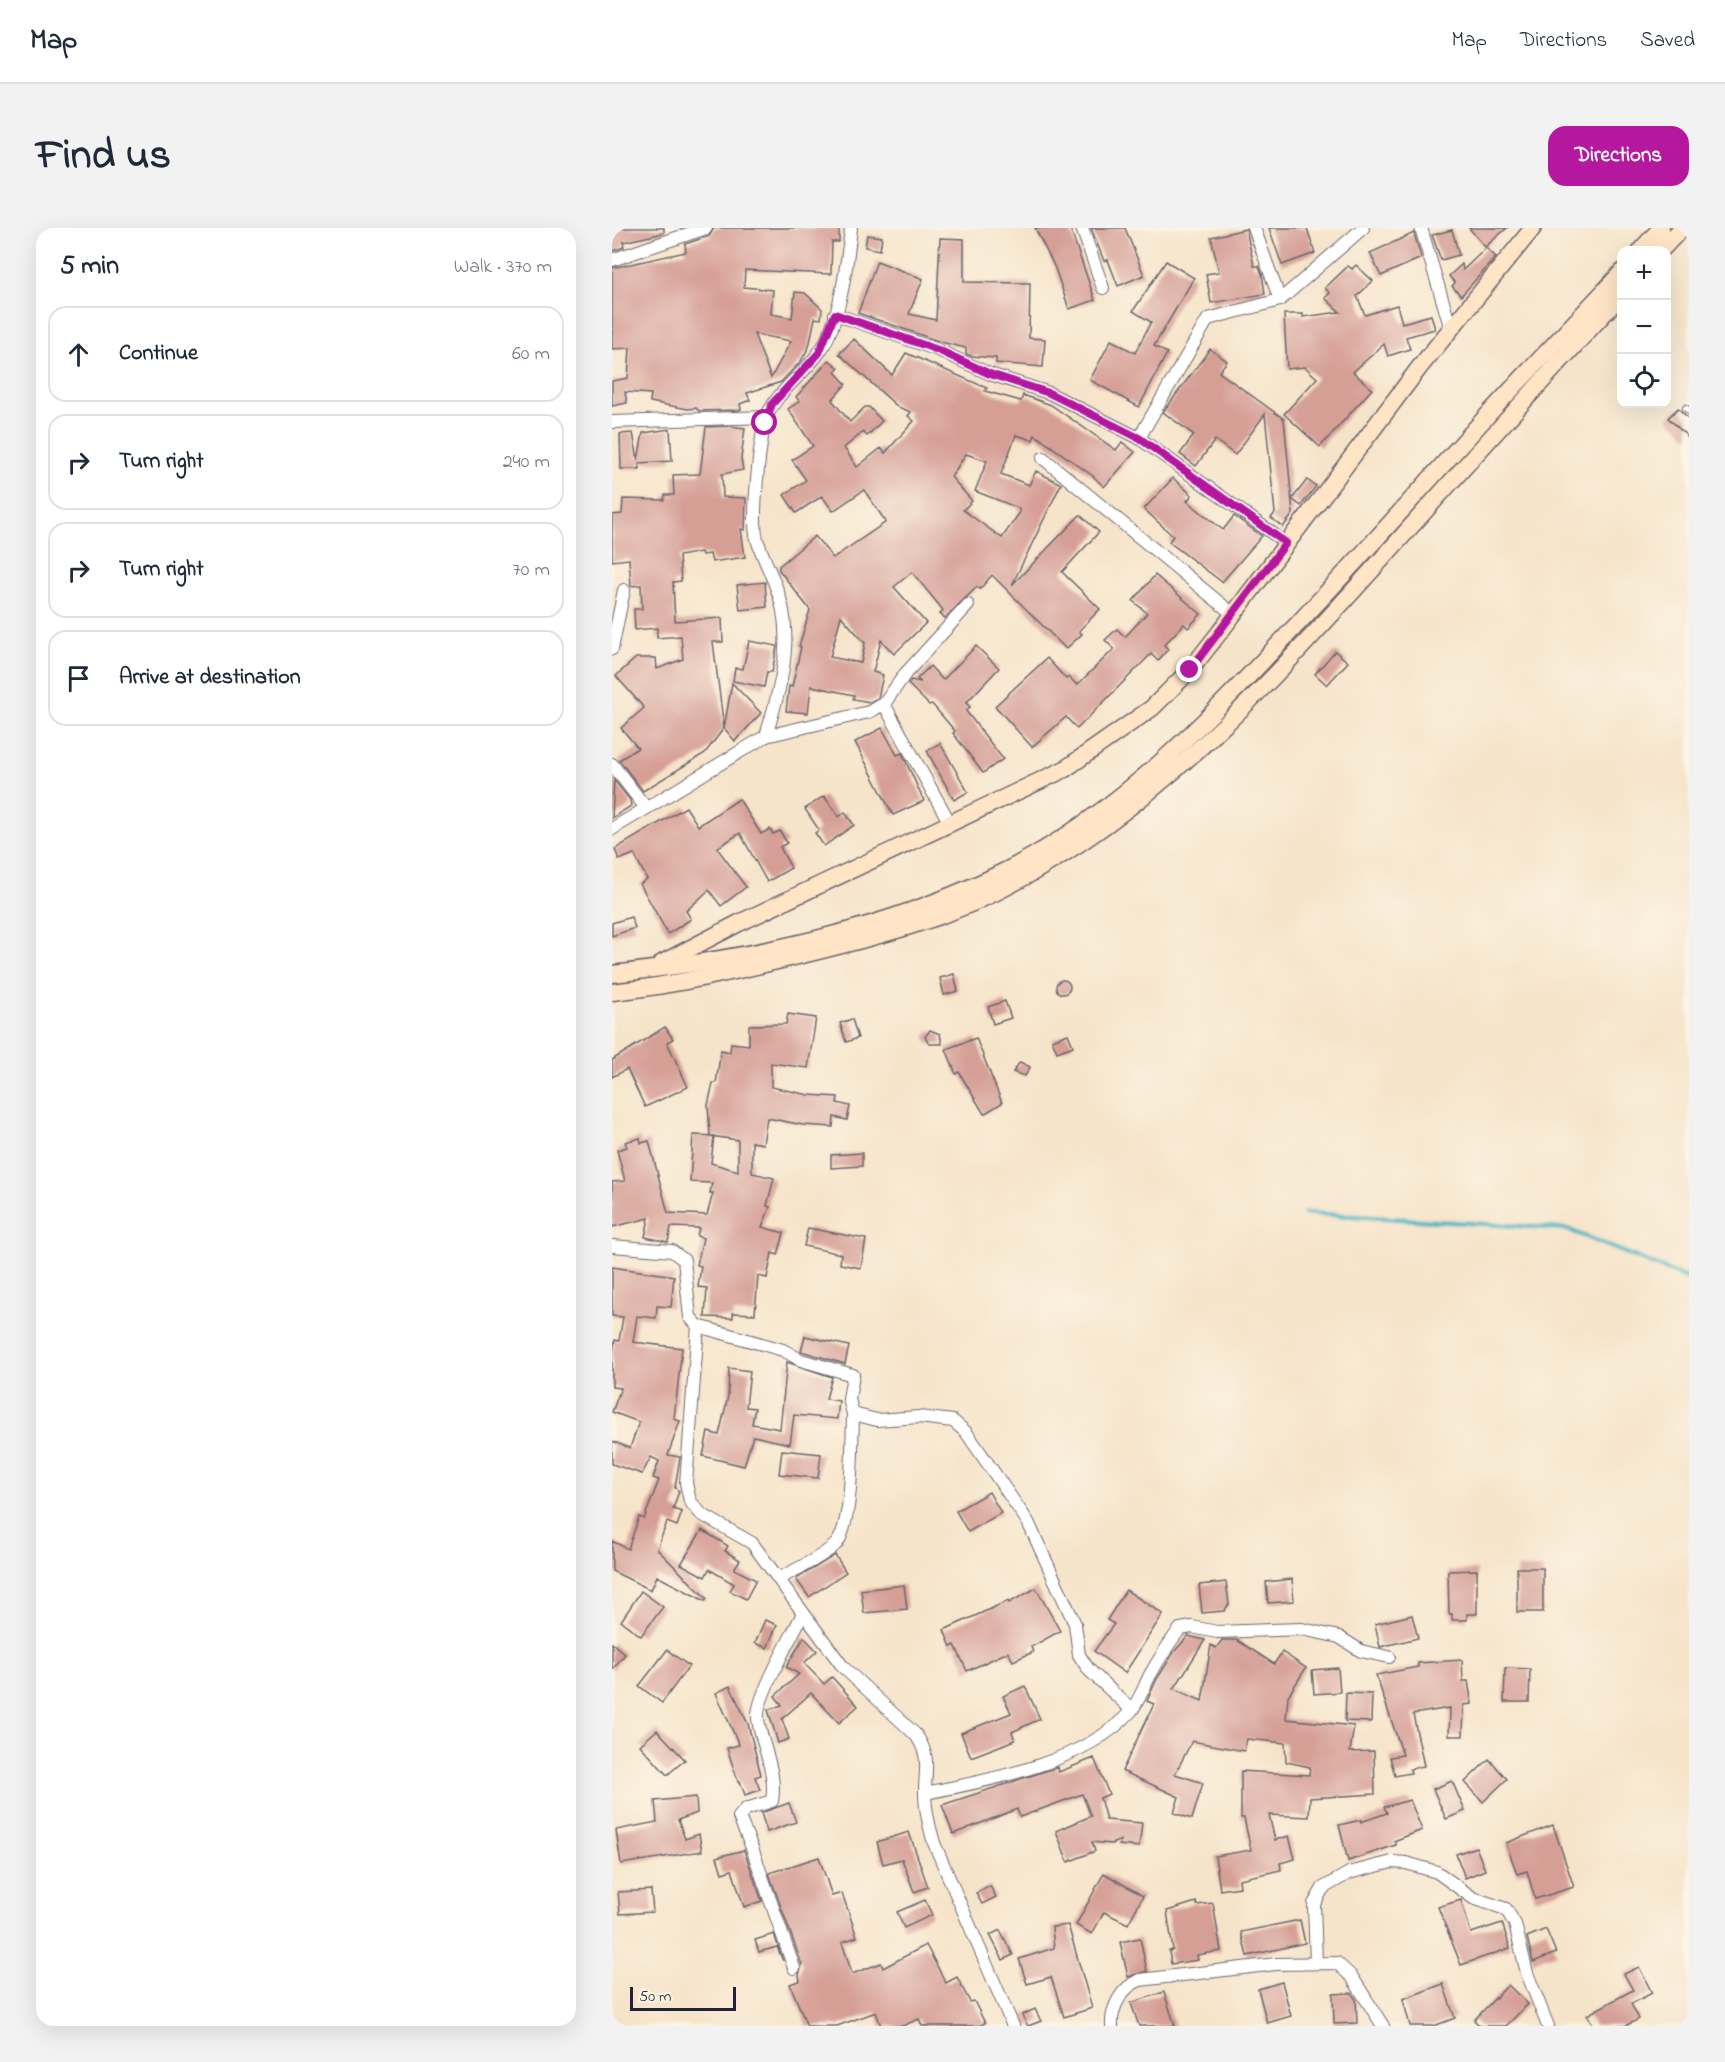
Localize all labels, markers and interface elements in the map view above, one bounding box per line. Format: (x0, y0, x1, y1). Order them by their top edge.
text: Map (30, 21, 77, 62)
text: Map (1451, 26, 1487, 56)
text: Directions (1520, 26, 1607, 56)
text: Saved (1640, 26, 1695, 56)
text: Find us (36, 126, 171, 187)
button: Directions (1548, 126, 1689, 186)
map controls (1617, 246, 1671, 408)
button: + (1617, 246, 1671, 300)
text: 5 min (60, 248, 119, 286)
text: Walk · 370 m (454, 253, 552, 282)
button: − (1617, 300, 1671, 354)
icon: ahead (62, 338, 95, 371)
text: Continue (119, 338, 198, 370)
text: 60 m (512, 340, 550, 369)
button: locate (1617, 354, 1671, 408)
route start (751, 409, 777, 435)
icon: right (62, 446, 95, 479)
text: Turn right (119, 446, 204, 478)
text: 240 m (503, 448, 550, 477)
icon: right (62, 554, 95, 587)
text: Turn right (119, 554, 204, 586)
text: 70 m (513, 556, 550, 585)
route end (1176, 656, 1202, 682)
icon: arrive (62, 662, 95, 695)
text: Arrive at destination (119, 662, 301, 694)
scale bar (630, 1984, 736, 2012)
text: 50 m (639, 1985, 671, 2009)

